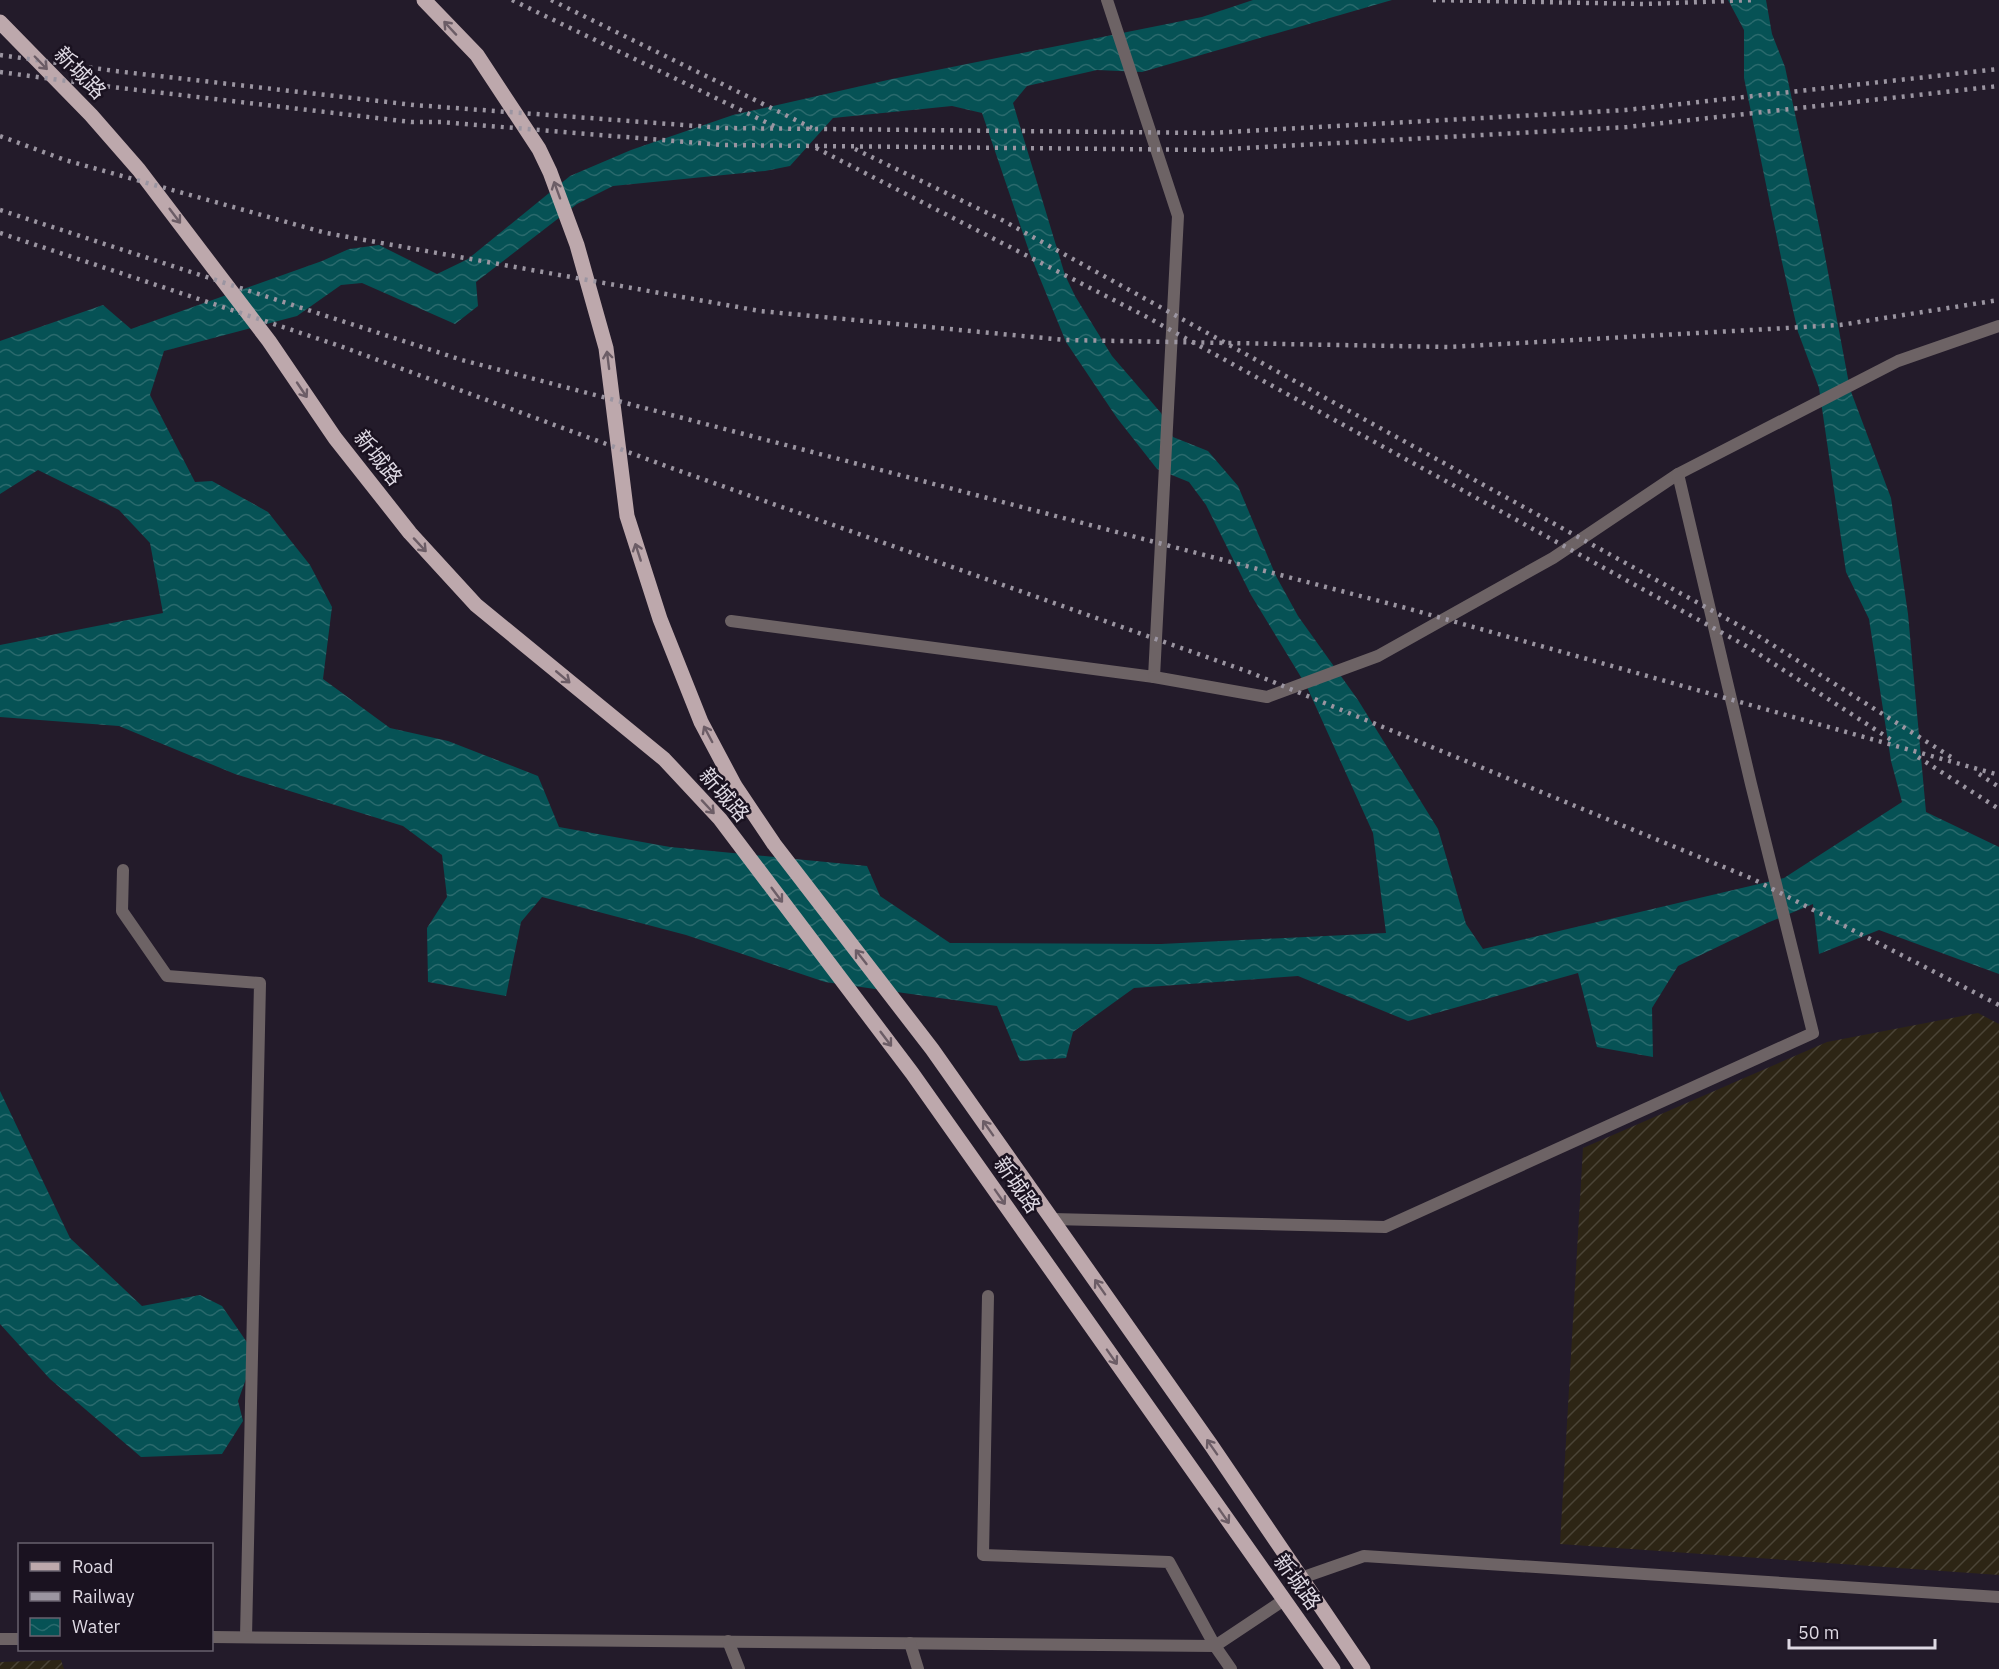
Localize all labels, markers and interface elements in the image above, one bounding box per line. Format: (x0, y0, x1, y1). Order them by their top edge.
one-way arrow (443, 20, 458, 35)
street label: 新城路 (49, 40, 113, 105)
one-way arrow (34, 56, 49, 71)
one-way arrow (550, 181, 561, 200)
one-way arrow (168, 208, 181, 224)
one-way arrow (602, 351, 613, 371)
one-way arrow (296, 381, 308, 397)
street label: 新城路 (348, 424, 409, 491)
one-way arrow (413, 537, 428, 552)
one-way arrow (632, 543, 643, 562)
one-way arrow (555, 671, 571, 684)
one-way arrow (702, 726, 713, 744)
street label: 新城路 (694, 761, 756, 827)
one-way arrow (701, 799, 715, 814)
one-way arrow (771, 887, 784, 903)
one-way arrow (855, 949, 868, 965)
one-way arrow (880, 1030, 893, 1046)
one-way arrow (982, 1120, 994, 1137)
street label: 新城路 (988, 1151, 1047, 1218)
one-way arrow (994, 1189, 1006, 1205)
one-way arrow (1094, 1280, 1106, 1296)
one-way arrow (1106, 1348, 1118, 1365)
one-way arrow (1206, 1439, 1218, 1456)
one-way arrow (1218, 1508, 1230, 1524)
legend (18, 1543, 213, 1651)
street label: 新城路 (1268, 1548, 1328, 1615)
text: Road (72, 1555, 113, 1578)
text: Railway (72, 1585, 134, 1608)
scale bar (1789, 1612, 1934, 1650)
text: Water (72, 1615, 121, 1638)
text: 50 m (1798, 1621, 1840, 1644)

